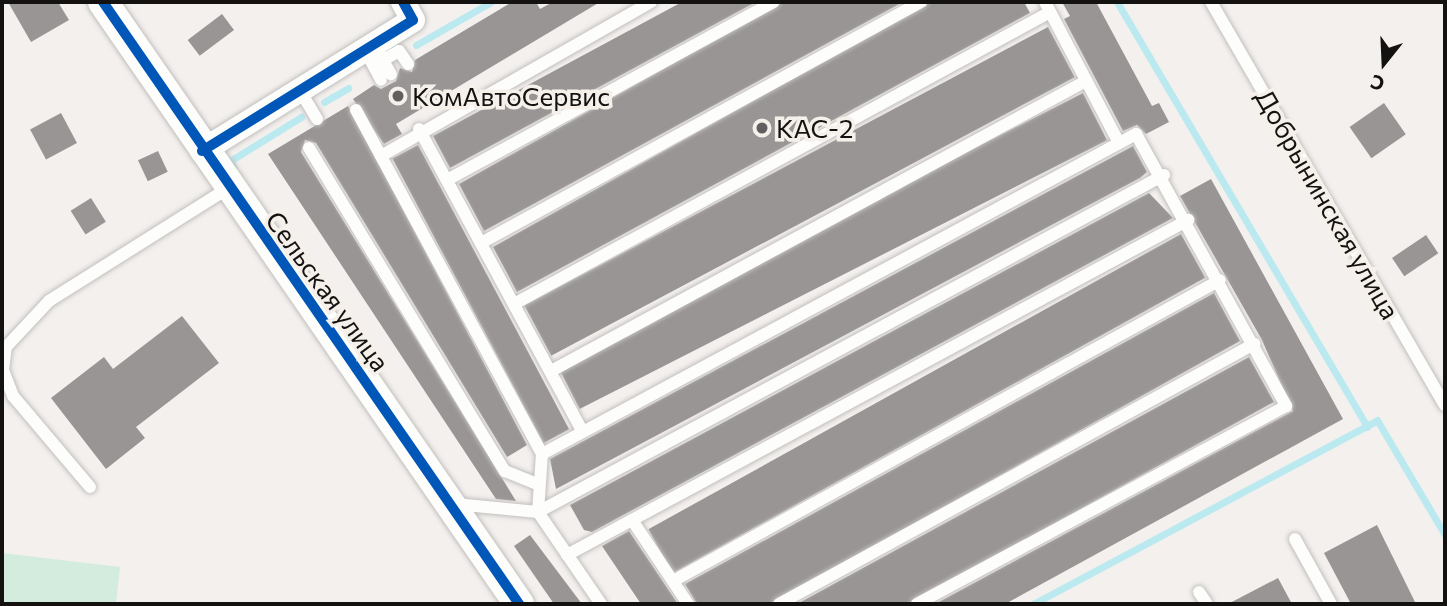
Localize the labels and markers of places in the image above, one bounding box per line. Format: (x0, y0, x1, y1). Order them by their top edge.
place label: КомАвтоСервис (412, 80, 610, 112)
marker: КомАвтоСервис (390, 88, 406, 104)
place label: КАС-2 (776, 112, 853, 144)
marker: КАС-2 (754, 120, 770, 136)

